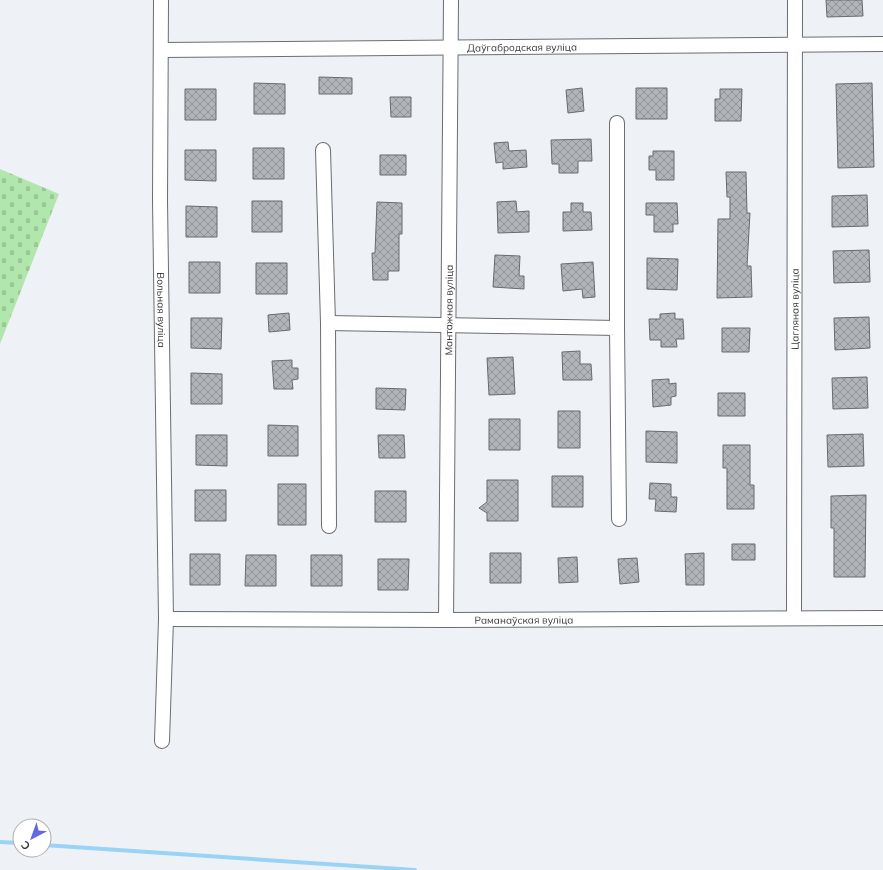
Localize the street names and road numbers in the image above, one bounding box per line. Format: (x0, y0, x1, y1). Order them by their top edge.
street label: Даўгабродская вуліца (467, 40, 577, 54)
street label: Мантажная вуліца (442, 264, 455, 356)
street label: Цагляная вуліца (788, 268, 801, 350)
street label: Вольная вуліца (155, 272, 169, 348)
street label: Раманаўская вуліца (475, 613, 573, 626)

